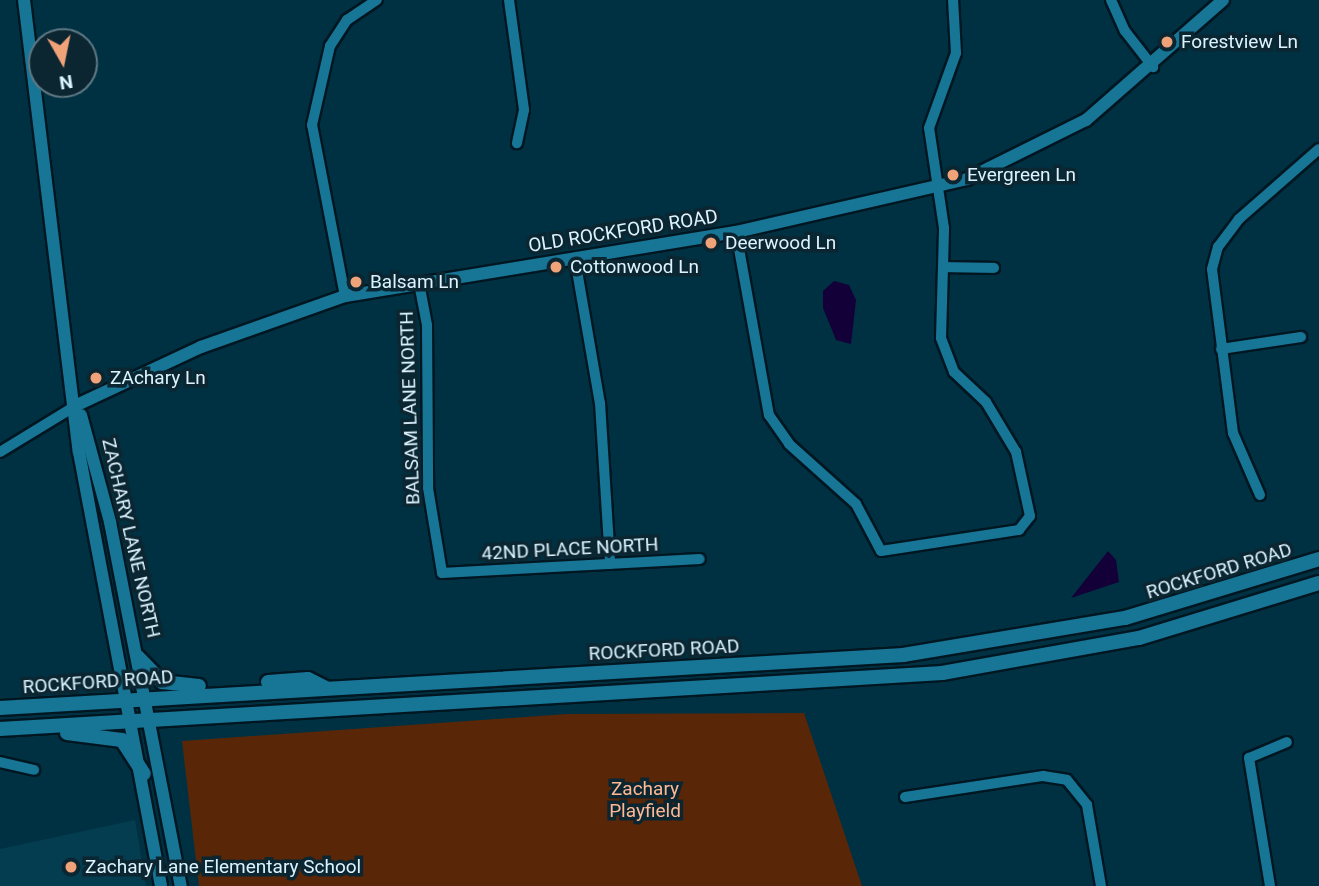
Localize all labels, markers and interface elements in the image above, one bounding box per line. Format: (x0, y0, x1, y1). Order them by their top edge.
north arrow (28, 28, 98, 98)
place label: Forestview Ln (1181, 31, 1298, 53)
marker: Forestview Ln (1159, 34, 1175, 50)
text: N (58, 70, 74, 95)
place label: Evergreen Ln (967, 164, 1076, 186)
marker: Evergreen Ln (945, 167, 961, 183)
street label: OLD ROCKFORD ROAD (527, 205, 719, 257)
place label: Deerwood Ln (725, 232, 836, 254)
marker: Deerwood Ln (703, 235, 719, 251)
place label: Cottonwood Ln (570, 256, 699, 278)
marker: Cottonwood Ln (548, 259, 564, 275)
place label: Balsam Ln (370, 271, 459, 293)
marker: Balsam Ln (348, 274, 364, 290)
street label: BALSAM LANE NORTH (395, 311, 425, 505)
place label: ZAchary Ln (110, 367, 206, 389)
marker: ZAchary Ln (88, 370, 104, 386)
street label: ZACHARY LANE NORTH (97, 436, 165, 640)
street label: 42ND PLACE NORTH (481, 533, 659, 565)
street label: ROCKFORD ROAD (1143, 538, 1295, 604)
street label: ROCKFORD ROAD (588, 635, 740, 665)
street label: ROCKFORD ROAD (22, 665, 174, 699)
park label: Zachary Playfield (609, 778, 681, 822)
place label: Zachary Lane Elementary School (85, 856, 361, 878)
marker: Zachary Lane Elementary School (63, 859, 79, 875)

